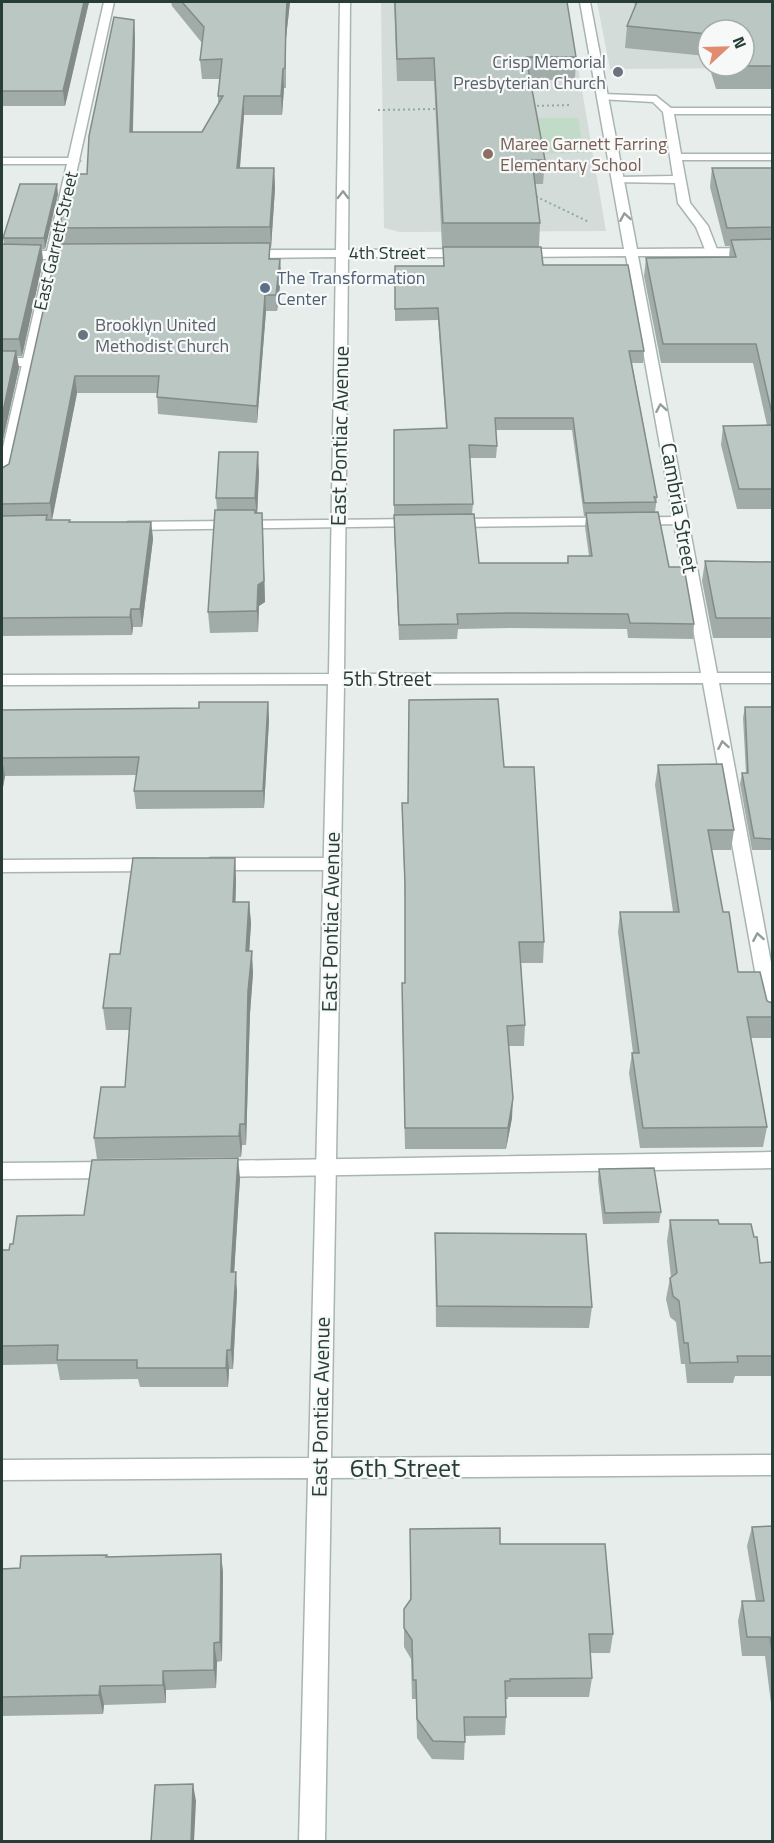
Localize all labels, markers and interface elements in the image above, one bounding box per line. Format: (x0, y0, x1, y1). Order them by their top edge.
north arrow (696, 18, 756, 78)
text: N (727, 33, 753, 52)
place label: Crisp Memorial Presbyterian Church (453, 48, 606, 96)
marker: Crisp Memorial Presbyterian Church (611, 65, 625, 79)
place label: Maree Garnett Farring Elementary School (500, 130, 667, 178)
marker: Maree Garnett Farring Elementary School (481, 147, 495, 161)
street label: East Garrett Street (26, 168, 85, 313)
one-way arrow (336, 190, 349, 199)
one-way arrow (619, 212, 632, 222)
street label: 4th Street (349, 239, 426, 266)
place label: The Transformation Center (277, 264, 425, 312)
marker: The Transformation Center (258, 281, 272, 295)
place label: Brooklyn United Methodist Church (95, 311, 229, 359)
marker: Brooklyn United Methodist Church (76, 328, 90, 342)
street label: East Pontiac Avenue (321, 345, 357, 527)
one-way arrow (655, 404, 667, 413)
street label: Cambria Street (653, 440, 707, 576)
street label: 5th Street (342, 662, 432, 694)
one-way arrow (717, 740, 729, 749)
street label: East Pontiac Avenue (312, 831, 348, 1013)
one-way arrow (752, 932, 765, 942)
street label: East Pontiac Avenue (302, 1316, 338, 1498)
street label: 6th Street (350, 1448, 460, 1487)

